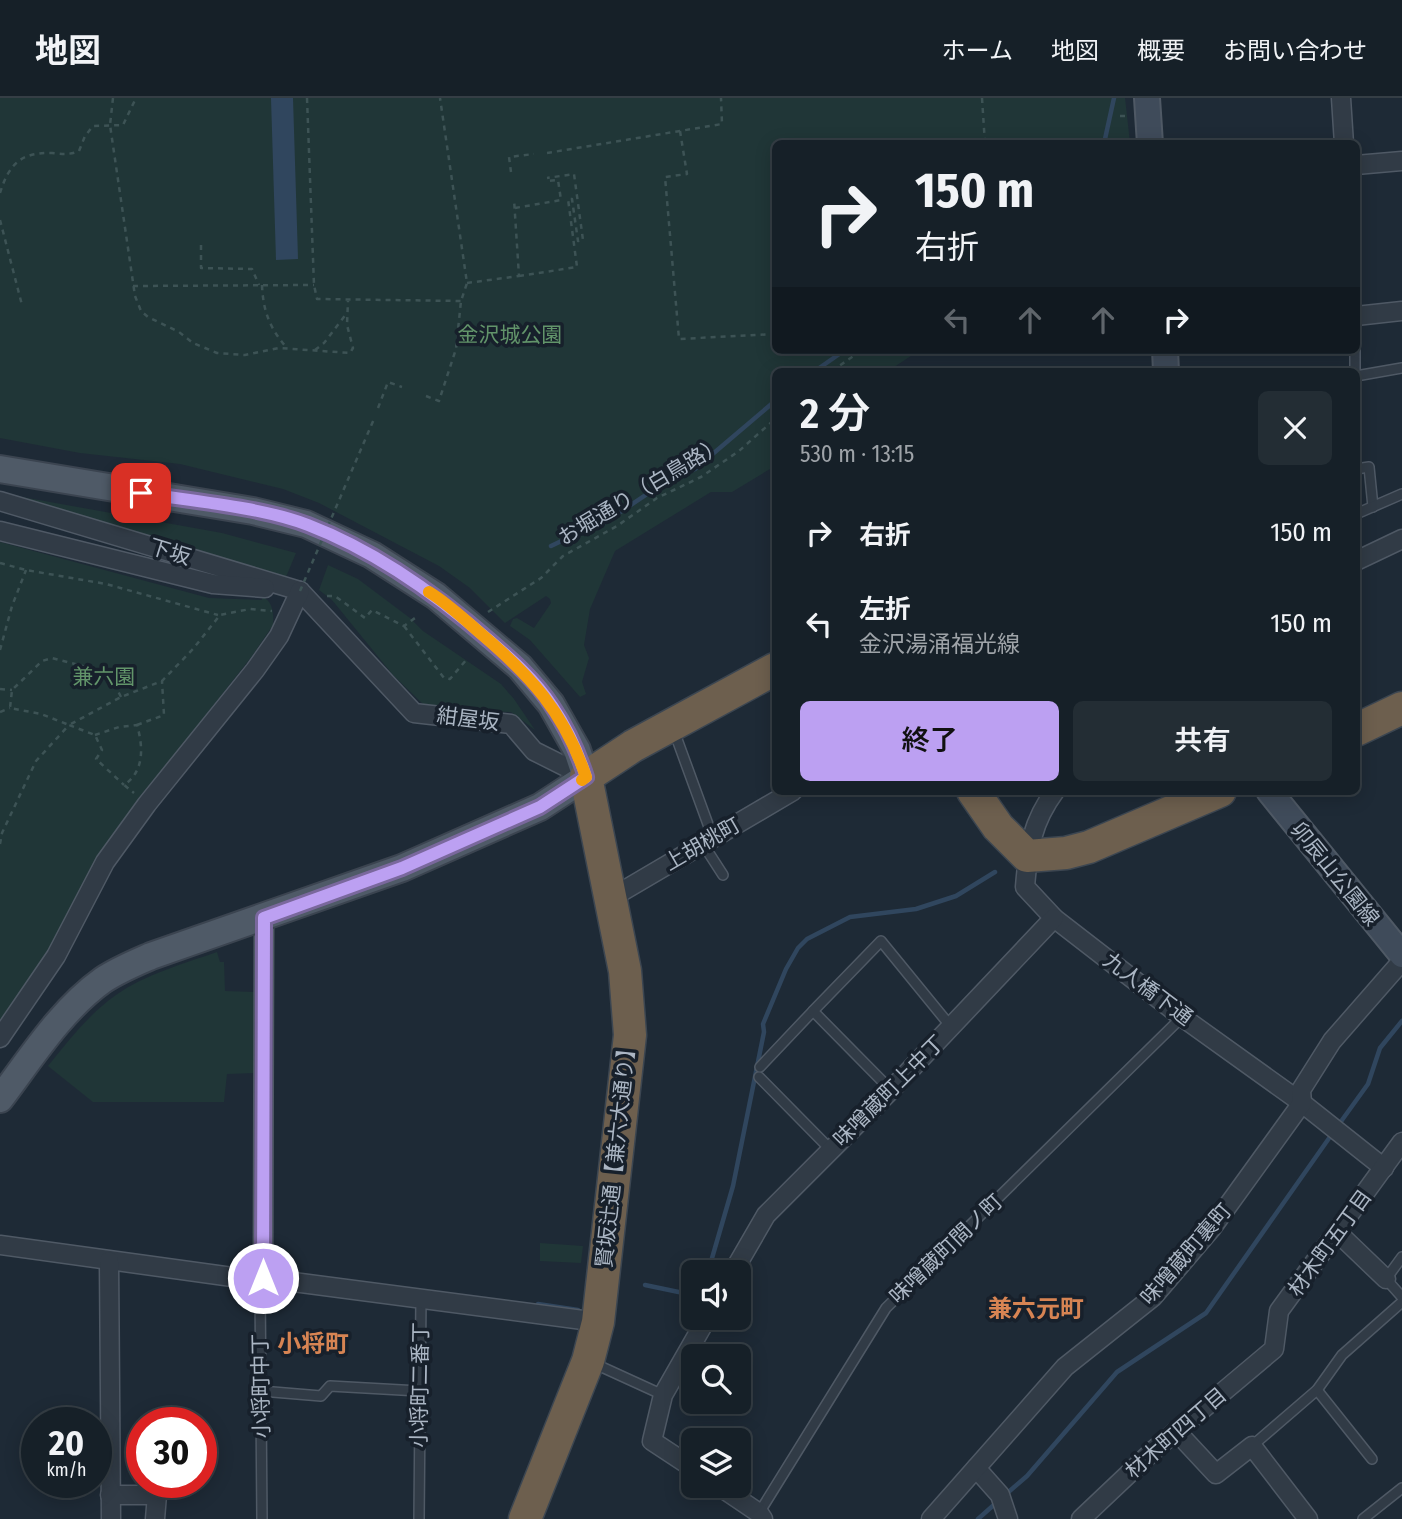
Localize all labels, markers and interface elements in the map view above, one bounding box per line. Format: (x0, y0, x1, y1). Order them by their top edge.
text: 地図 (35, 31, 101, 71)
text: ホーム (942, 37, 1013, 65)
text: 地図 (1051, 37, 1099, 65)
text: 概要 (1137, 37, 1185, 65)
text: お問い合わせ (1223, 37, 1367, 65)
text: 150 m (915, 161, 1034, 220)
icon: right (800, 168, 891, 259)
text: 右折 (915, 228, 979, 266)
icon: left (938, 301, 976, 339)
icon: ahead (1011, 301, 1049, 339)
icon: ahead (1084, 301, 1122, 339)
icon: right (1157, 301, 1195, 339)
park label: 金沢城公園 (458, 322, 563, 348)
text: 2 分 (800, 389, 870, 439)
button: close (1258, 391, 1332, 465)
street label: お堀通り（白鳥路） (553, 431, 729, 551)
text: 530 m · 13:15 (800, 440, 914, 468)
pin (111, 463, 171, 523)
icon: arrive (122, 474, 160, 512)
icon: right (800, 514, 838, 552)
text: 150 m (1270, 517, 1332, 548)
text: 右折 (859, 520, 911, 551)
street label: 下坂 (146, 533, 194, 571)
text: 左折 (859, 594, 911, 625)
icon: left (800, 605, 838, 643)
text: 150 m (1270, 608, 1332, 639)
text: 金沢湯涌福光線 (859, 630, 1020, 658)
park label: 兼六園 (73, 664, 136, 690)
button: 終了 (800, 701, 1059, 781)
button: 共有 (1073, 701, 1332, 781)
street label: 紺屋坂 (435, 702, 501, 736)
street label: 上胡桃町 (659, 812, 745, 876)
street label: 卯辰山公園線 (1285, 817, 1385, 931)
street label: 九人橋下通 (1098, 947, 1198, 1031)
street label: 味噌蔵町上中丁 (828, 1030, 950, 1152)
street label: 賢坂辻通【兼六大通り】 (591, 1037, 641, 1269)
street label: 材木町五丁目 (1282, 1184, 1378, 1302)
street label: 味噌蔵町間ノ町 (884, 1189, 1008, 1309)
street label: 味噌蔵町裏町 (1135, 1198, 1237, 1310)
position arrow (226, 1241, 300, 1315)
map controls (681, 1260, 751, 1498)
button: sound (681, 1260, 751, 1330)
district label: 兼六元町 (988, 1295, 1084, 1323)
street label: 小将町二番丁 (406, 1322, 434, 1448)
district label: 小将町 (277, 1330, 349, 1358)
street label: 小将町中丁 (247, 1333, 275, 1439)
button: search (681, 1344, 751, 1414)
street label: 材木町四丁目 (1120, 1382, 1232, 1484)
speed limit sign: 30 (126, 1407, 217, 1498)
text: 20 (49, 1422, 84, 1464)
button: layers (681, 1428, 751, 1498)
text: km/h (46, 1459, 87, 1481)

